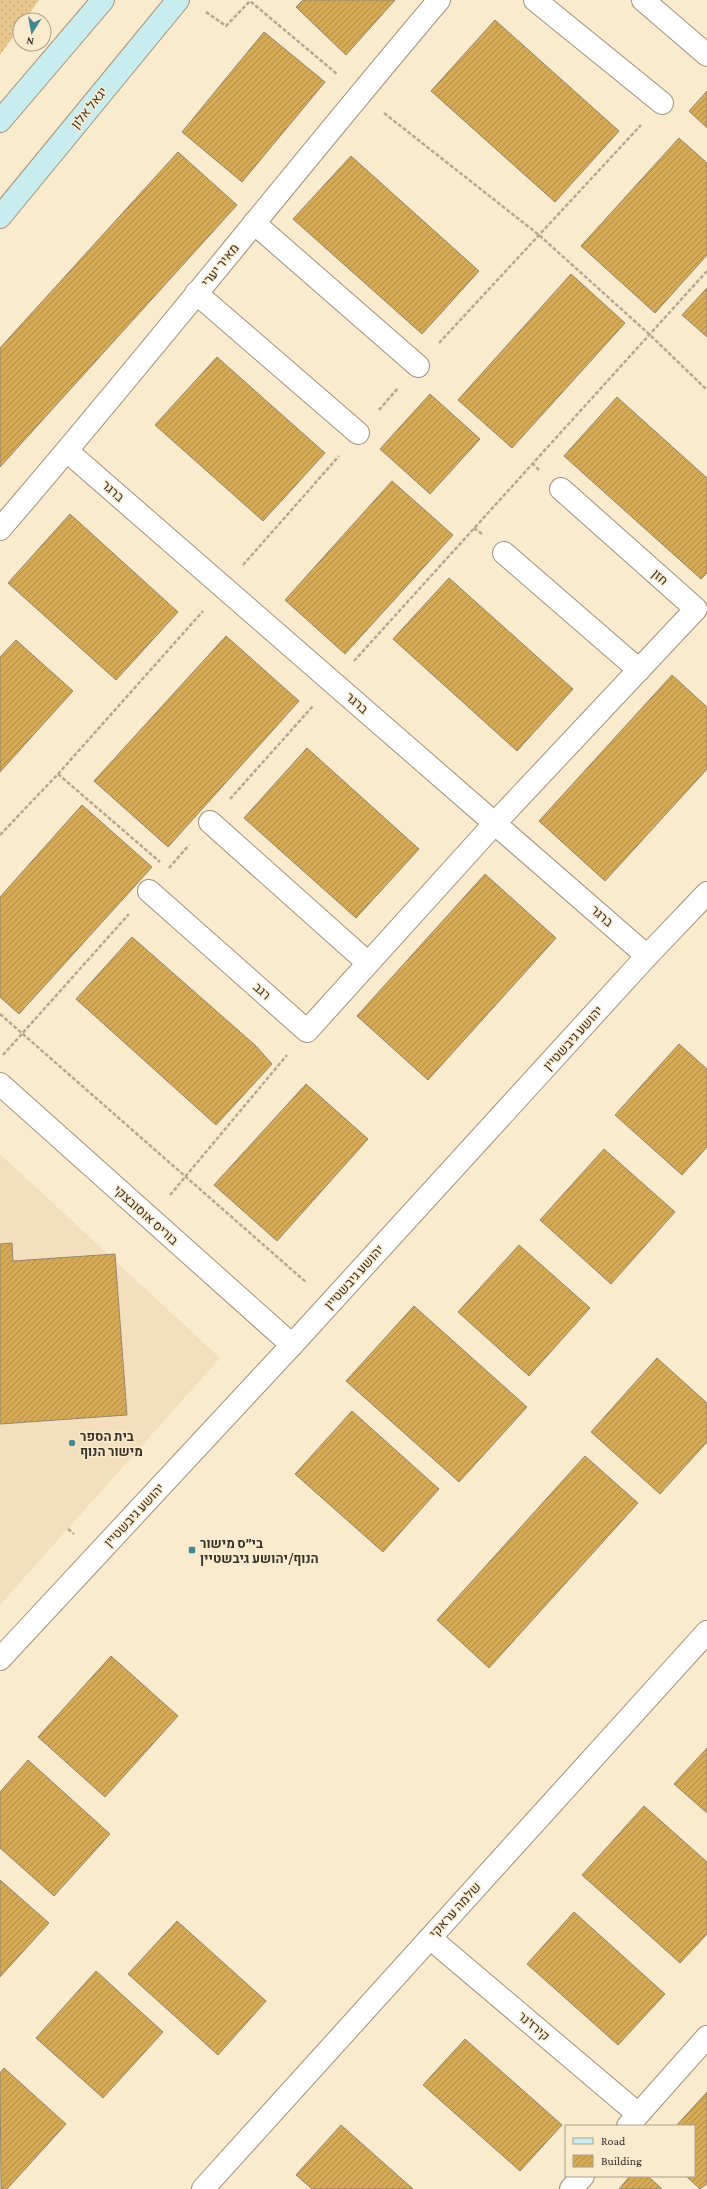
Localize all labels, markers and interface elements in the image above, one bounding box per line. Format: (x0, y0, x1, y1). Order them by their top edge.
north arrow (12, 12, 52, 52)
text: N (25, 35, 35, 48)
street label: יגאל אלון (68, 84, 110, 132)
street label: מאיר יערי (198, 240, 242, 290)
street label: ברגר (99, 477, 127, 505)
street label: חזן (649, 566, 671, 588)
street label: ברגר (343, 689, 371, 717)
street label: ברגר (588, 902, 616, 930)
street label: רגב (250, 979, 274, 1003)
street label: יהושע גיבשטיין (540, 1003, 606, 1073)
street label: בוריס אוסובצקי (111, 1182, 182, 1248)
street label: יהושע גיבשטיין (321, 1242, 387, 1312)
place label: בית הספר מישור הנוף (80, 1429, 143, 1459)
marker: בית הספר מישור הנוף (67, 1438, 77, 1448)
street label: יהושע גיבשטיין (101, 1480, 167, 1550)
place label: בי״ס מישור הנוף/יהושע גיבשטיין (200, 1536, 319, 1566)
marker: בי״ס מישור הנוף/יהושע גיבשטיין (187, 1545, 197, 1555)
street label: שלמה עראקי (426, 1879, 484, 1941)
street label: קירז'נר (515, 2008, 553, 2044)
legend (565, 2125, 695, 2177)
text: Road (601, 2134, 626, 2148)
text: Building (601, 2154, 642, 2168)

